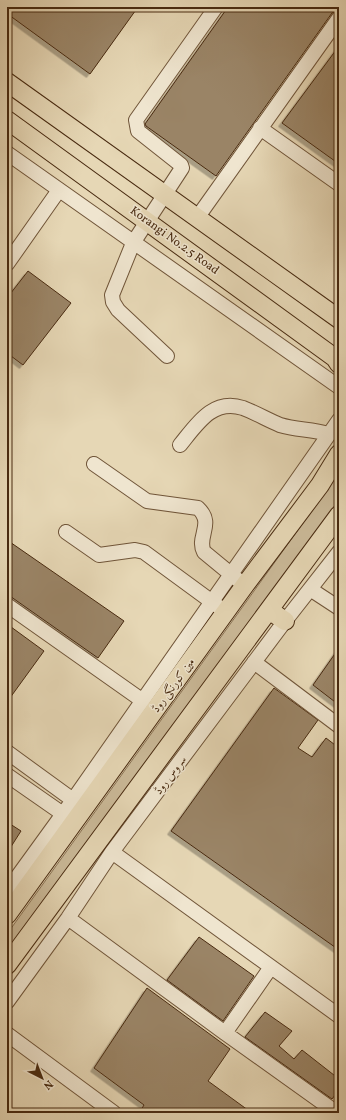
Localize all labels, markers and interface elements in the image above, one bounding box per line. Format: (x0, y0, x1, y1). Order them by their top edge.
street label: Korangi No.2.5 Road (127, 203, 222, 279)
street label: مین کورنگی روڈ (148, 655, 199, 716)
street label: سروس روڈ (151, 753, 191, 798)
north arrow (22, 1058, 62, 1098)
text: N (40, 1076, 56, 1093)

